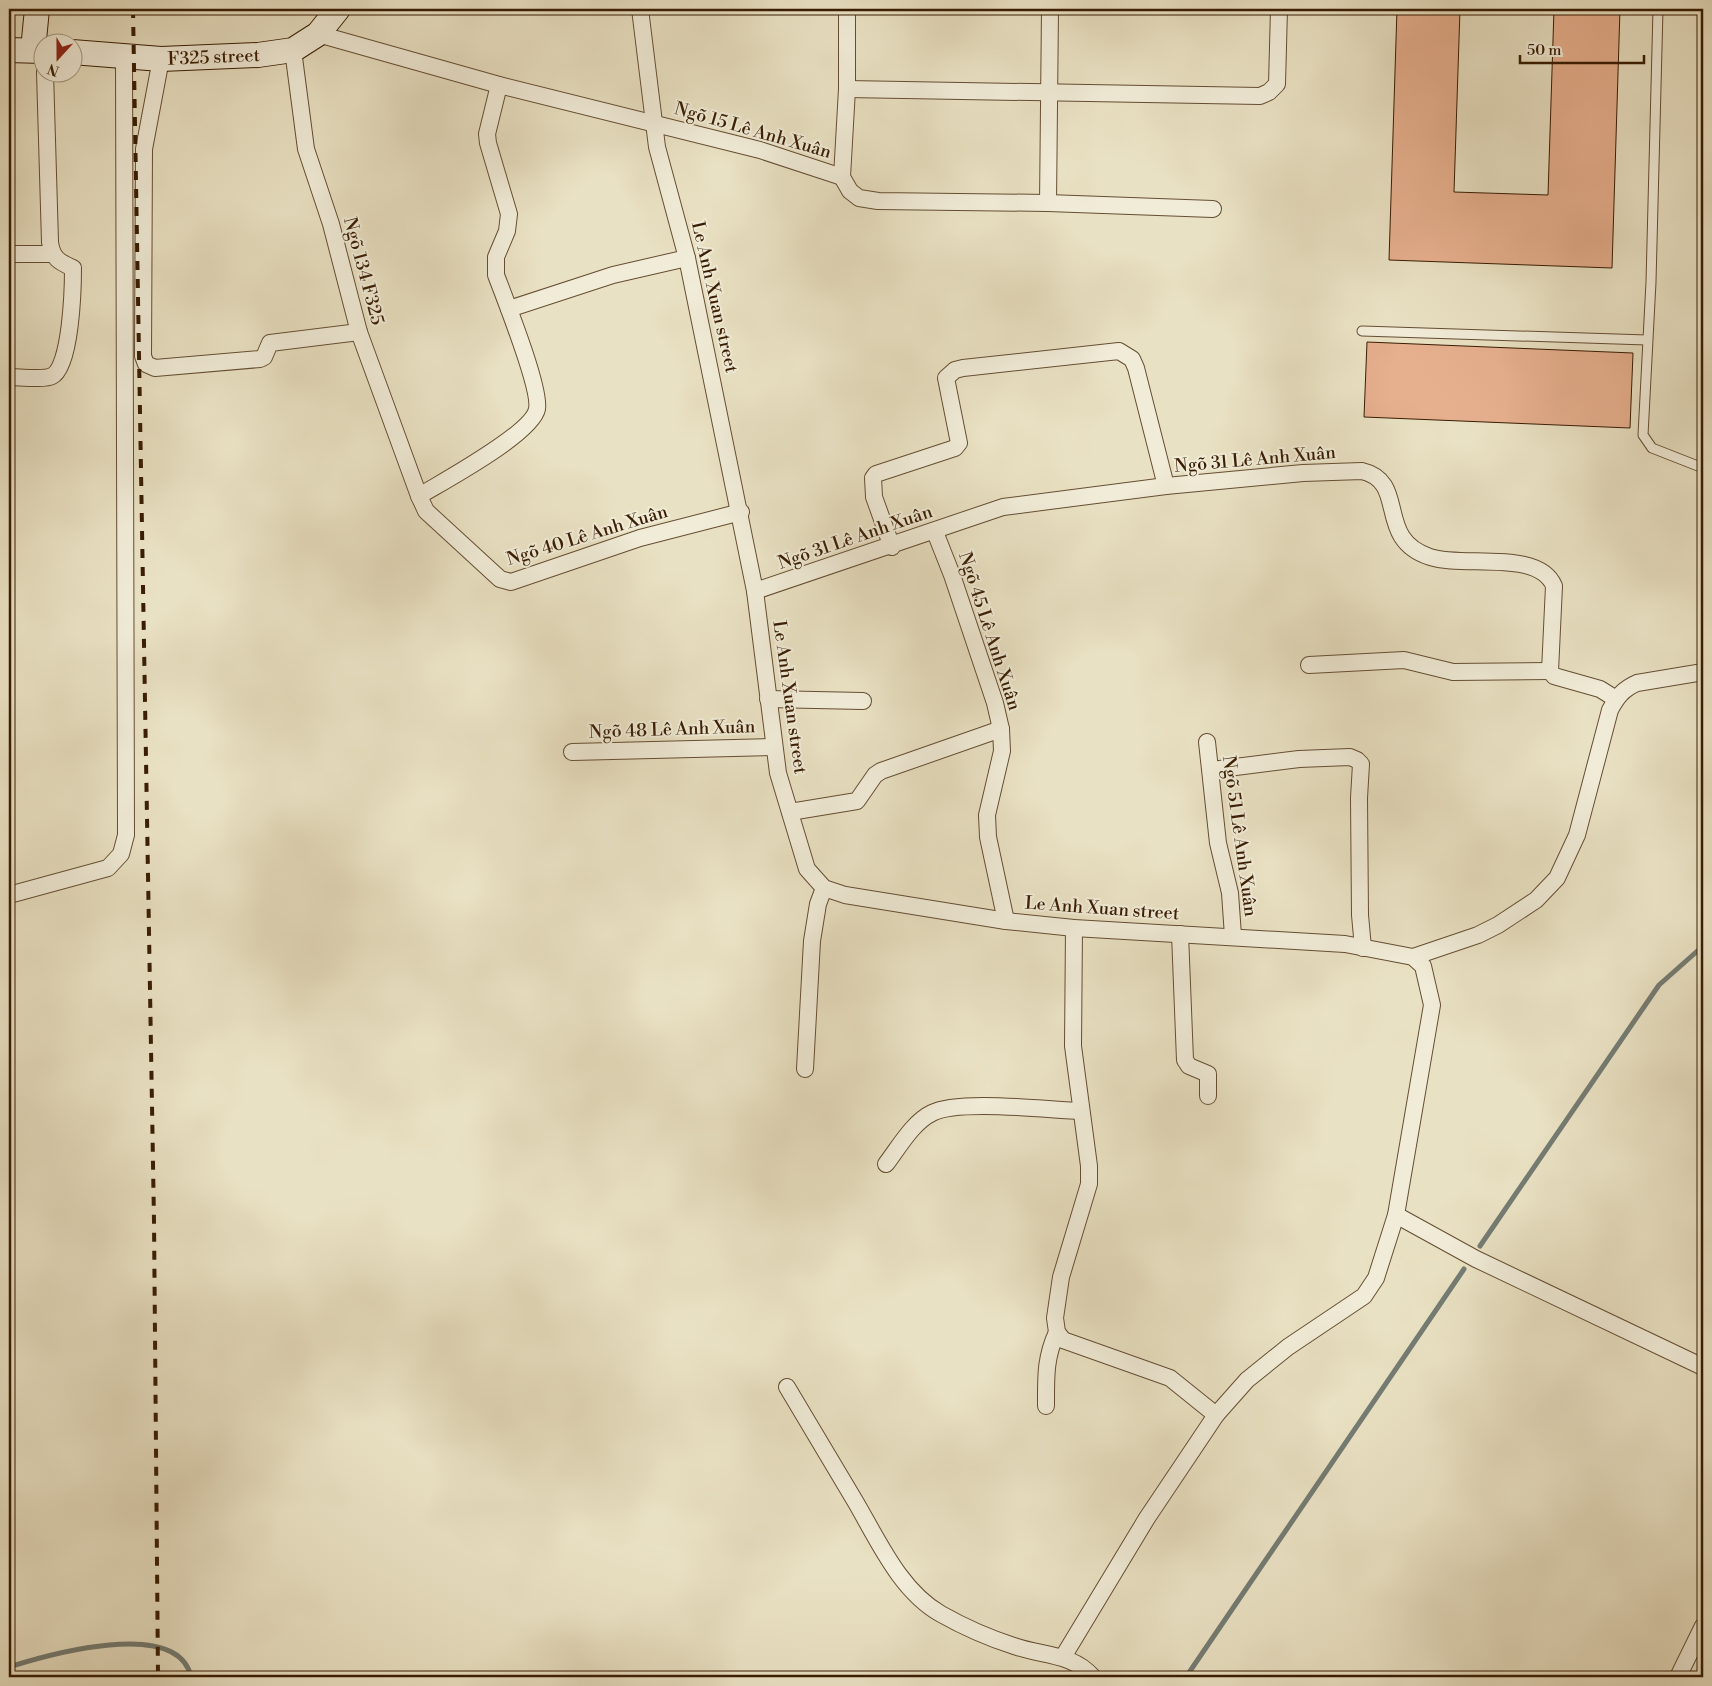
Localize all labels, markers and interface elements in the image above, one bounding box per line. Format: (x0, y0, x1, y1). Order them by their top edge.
north arrow (32, 32, 82, 82)
scale bar (1520, 32, 1643, 64)
text: 50 m (1527, 41, 1561, 60)
street label: F325 street (167, 44, 261, 71)
text: N (45, 59, 62, 80)
street label: Ngõ 15 Lê Anh Xuân (672, 97, 834, 164)
street label: Ngõ 134 F325 (338, 215, 389, 328)
street label: Le Anh Xuan street (686, 219, 743, 376)
street label: Ngõ 31 Lê Anh Xuân (1173, 441, 1337, 478)
street label: Ngõ 40 Lê Anh Xuân (504, 500, 671, 571)
street label: Ngõ 31 Lê Anh Xuân (775, 500, 936, 575)
street label: Ngõ 45 Lê Anh Xuân (953, 549, 1026, 714)
street label: Le Anh Xuan street (767, 619, 812, 776)
street label: Ngõ 48 Lê Anh Xuân (588, 715, 756, 744)
street label: Ngõ 51 Lê Anh Xuân (1217, 754, 1262, 918)
street label: Le Anh Xuan street (1024, 892, 1181, 925)

